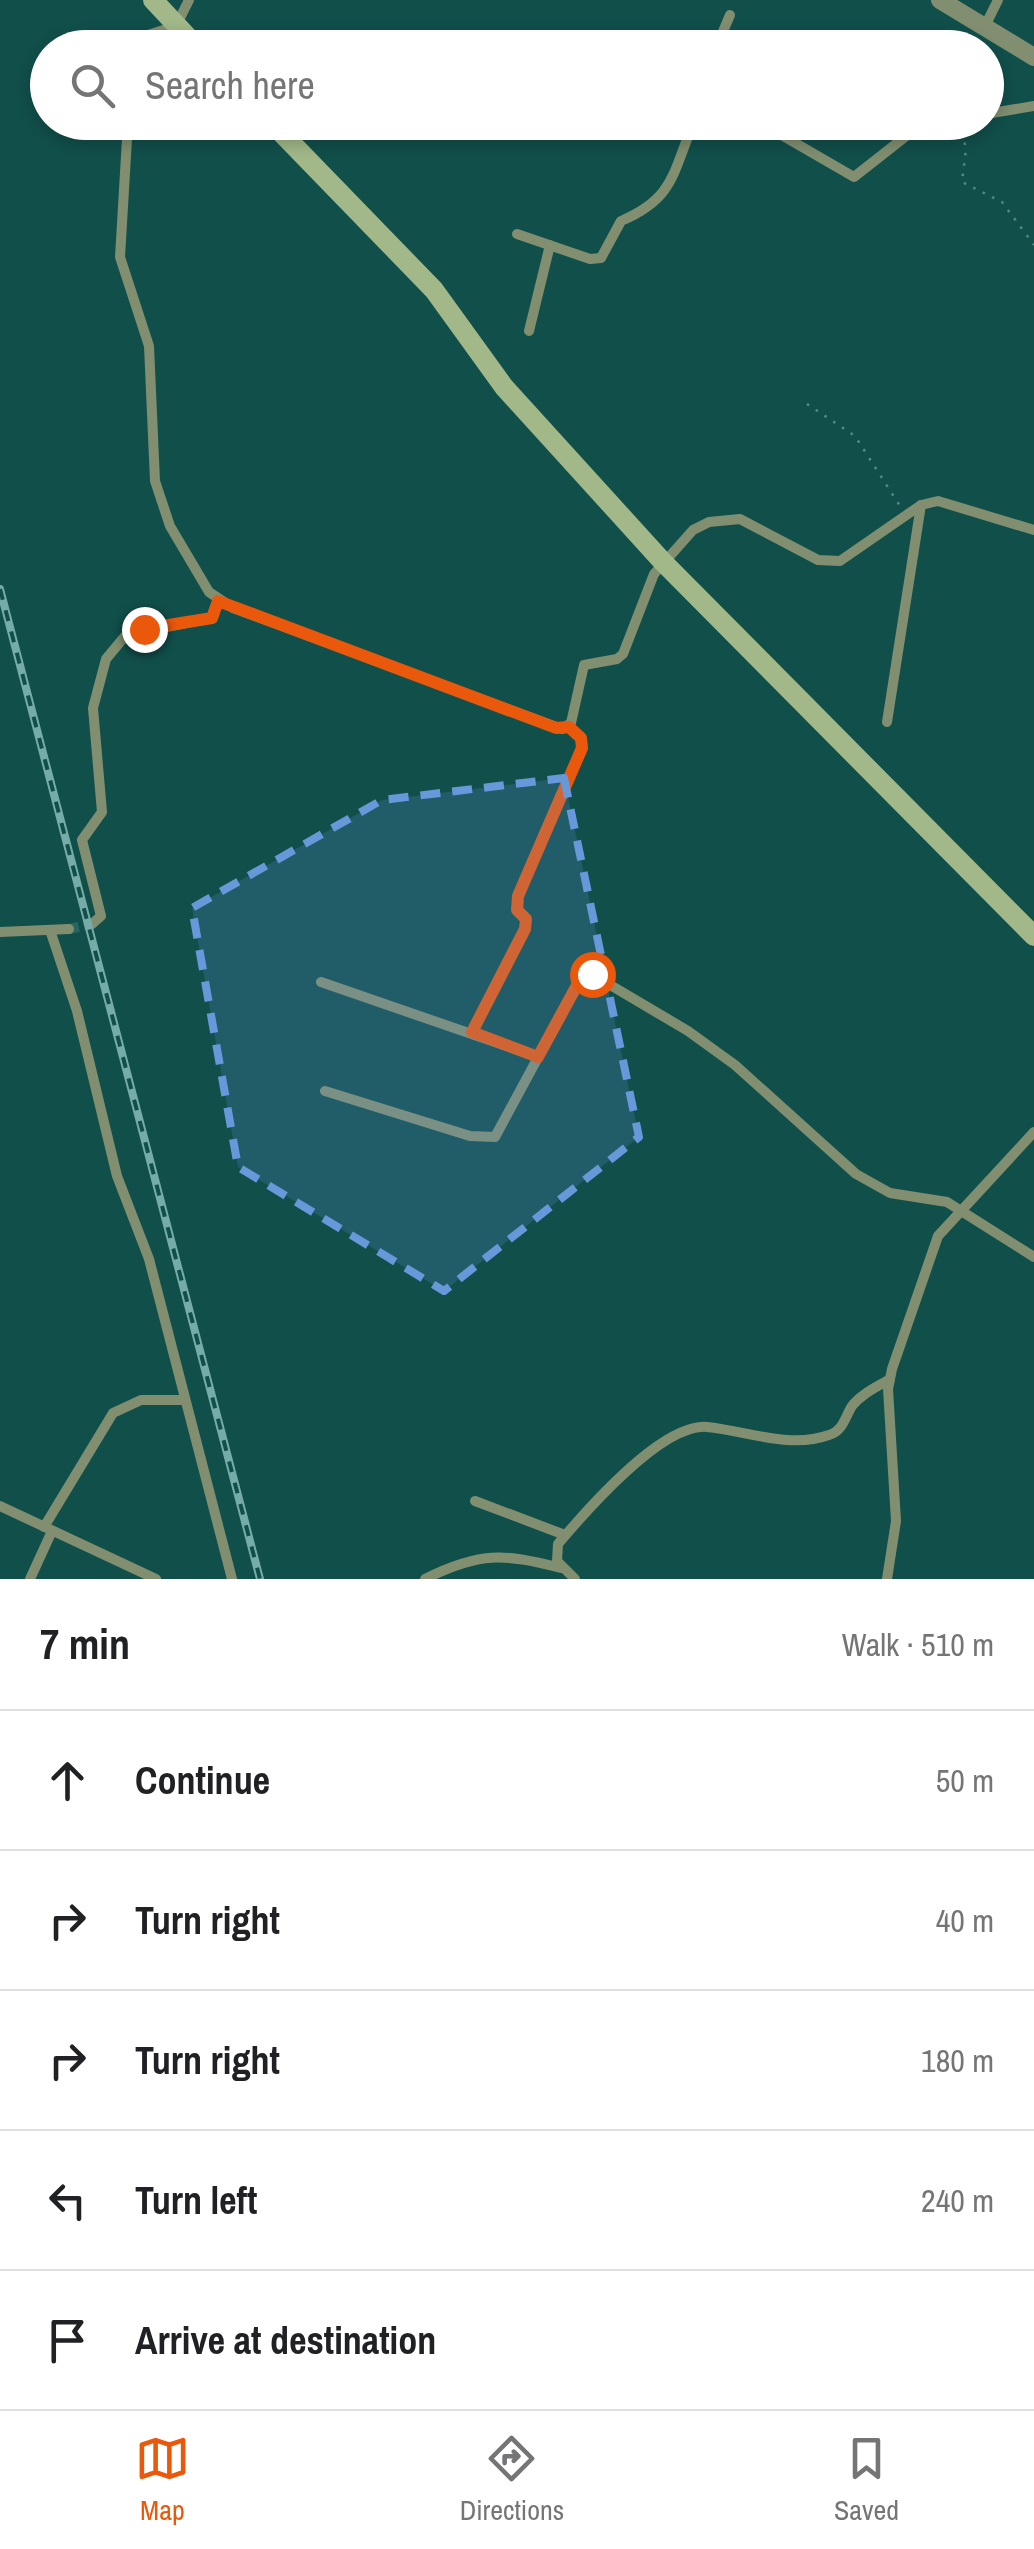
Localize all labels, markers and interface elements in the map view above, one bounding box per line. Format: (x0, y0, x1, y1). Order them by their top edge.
search box (30, 30, 1004, 140)
icon: search (65, 58, 120, 113)
text: Search here (145, 60, 315, 111)
route end (122, 607, 168, 653)
route start (570, 952, 616, 998)
text: 7 min (40, 1616, 130, 1672)
text: Walk · 510 m (842, 1623, 994, 1666)
icon: ahead (40, 1753, 95, 1808)
text: Continue (135, 1755, 270, 1806)
text: 50 m (936, 1759, 994, 1802)
icon: right (40, 1893, 95, 1948)
text: Turn right (135, 1895, 280, 1946)
text: 40 m (936, 1899, 994, 1942)
icon: right (40, 2033, 95, 2088)
text: Turn right (135, 2035, 280, 2086)
text: 180 m (921, 2039, 994, 2082)
icon: left (40, 2173, 95, 2228)
text: Turn left (135, 2175, 257, 2226)
text: 240 m (921, 2179, 994, 2222)
icon: arrive (40, 2313, 95, 2368)
text: Arrive at destination (135, 2315, 436, 2366)
tab: Map (135, 2431, 190, 2529)
tab: Directions (460, 2431, 564, 2529)
tab: Saved (834, 2431, 899, 2529)

